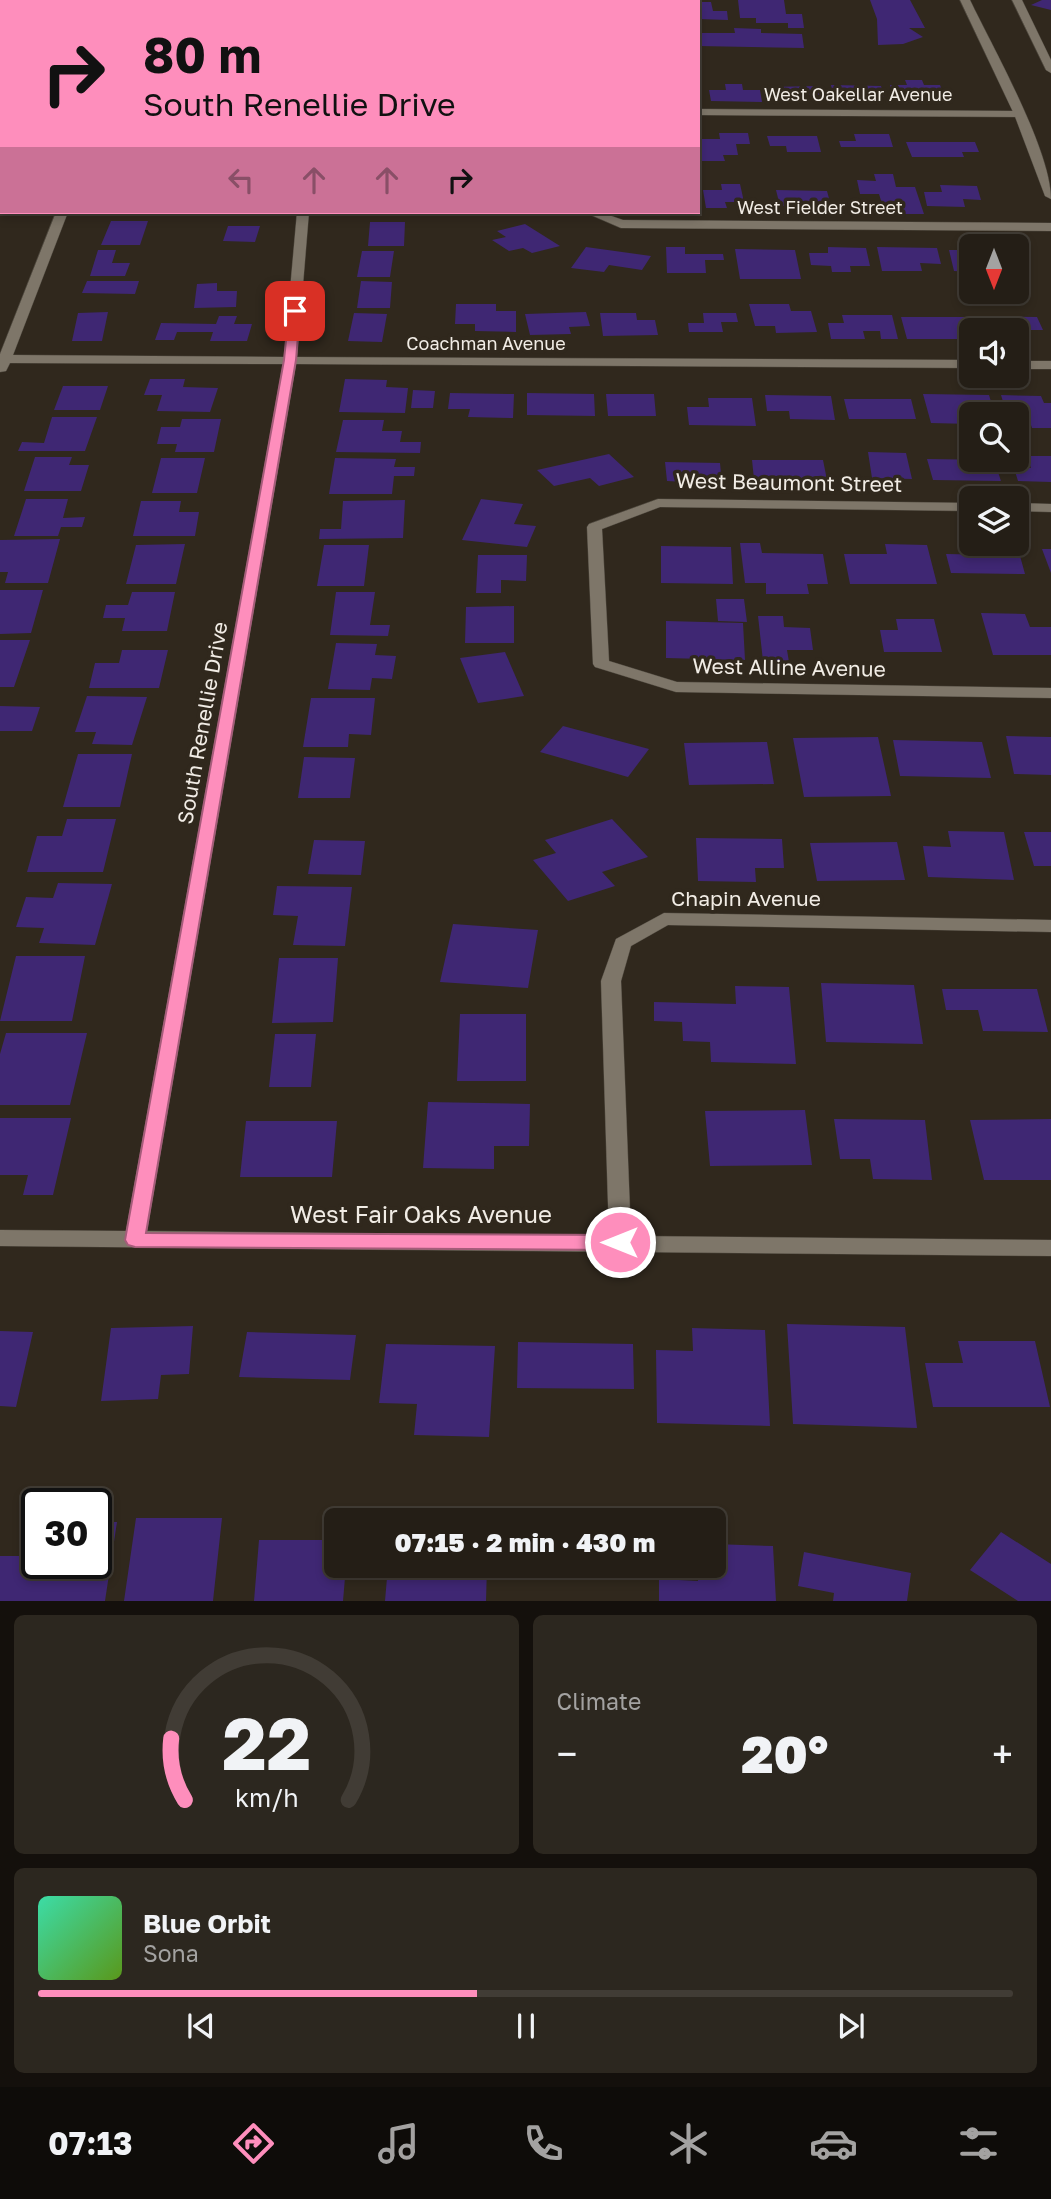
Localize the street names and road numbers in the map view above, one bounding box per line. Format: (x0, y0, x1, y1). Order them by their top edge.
street label: West Oakellar Avenue (764, 83, 952, 105)
street label: West Fielder Street (737, 196, 903, 218)
street label: Coachman Avenue (406, 332, 566, 354)
street label: West Beaumont Street (675, 467, 903, 497)
street label: South Renellie Drive (171, 620, 233, 826)
street label: West Alline Avenue (692, 652, 886, 682)
street label: Chapin Avenue (671, 885, 821, 911)
street label: West Fair Oaks Avenue (290, 1199, 552, 1228)

